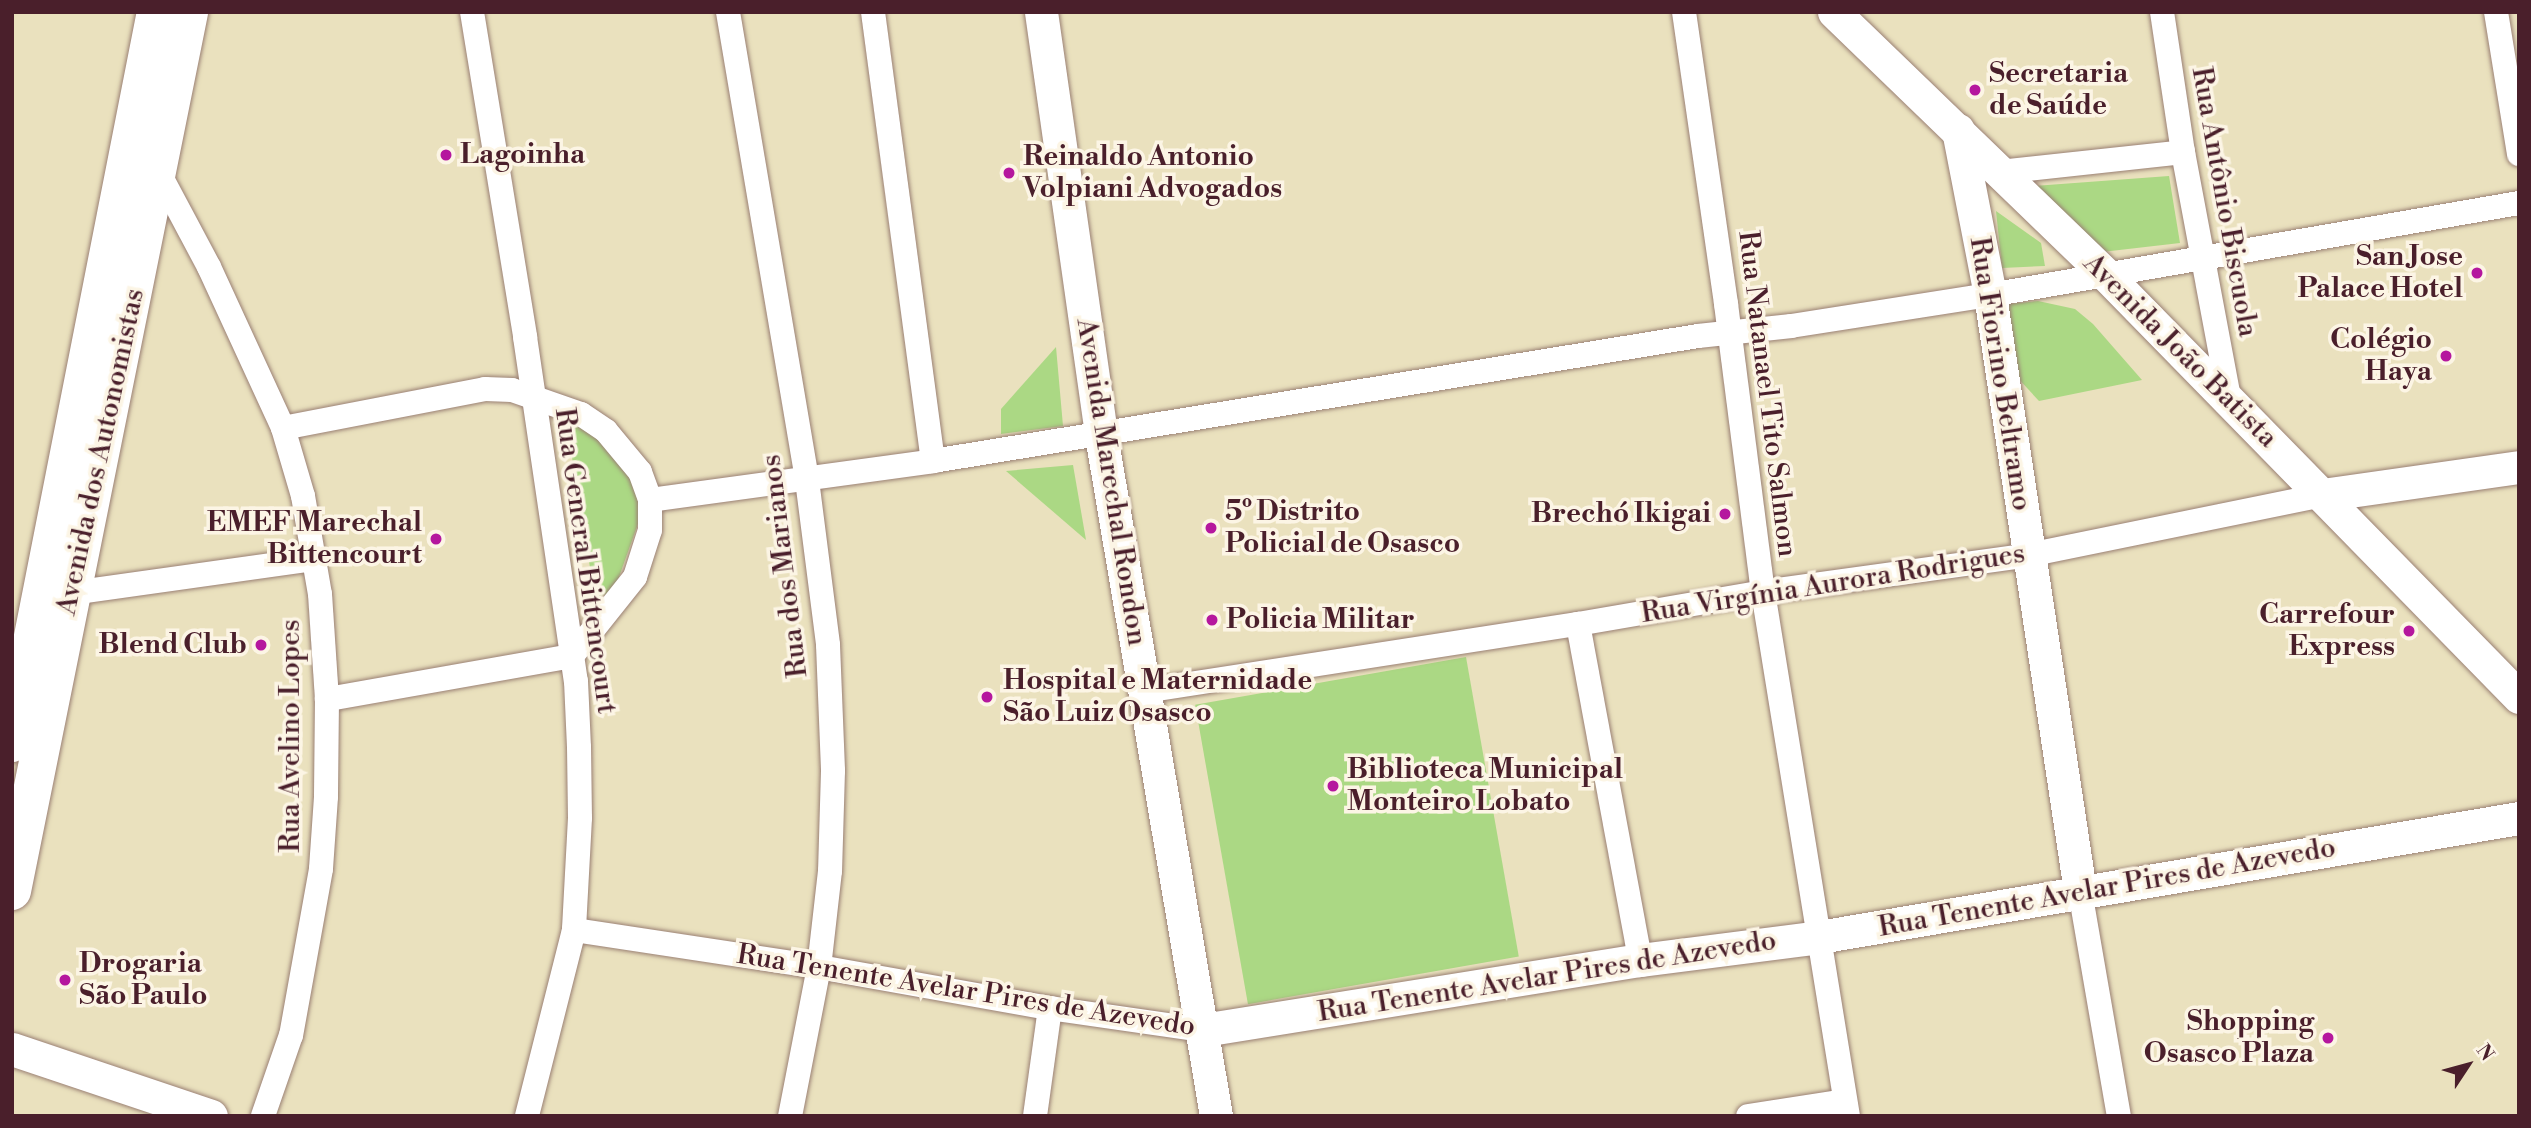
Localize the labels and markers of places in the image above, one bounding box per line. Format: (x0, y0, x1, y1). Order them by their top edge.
place label: Secretaria de Saúde (1989, 57, 2128, 123)
marker: Secretaria de Saúde (1967, 82, 1983, 98)
place label: Lagoinha (460, 138, 585, 172)
place label: Reinaldo Antonio Volpiani Advogados (1023, 140, 1282, 206)
marker: Lagoinha (438, 147, 454, 163)
marker: Reinaldo Antonio Volpiani Advogados (1001, 165, 1017, 181)
place label: San Jose Palace Hotel (2297, 240, 2463, 306)
marker: San Jose Palace Hotel (2469, 265, 2485, 281)
place label: Colégio Haya (2330, 323, 2432, 389)
marker: Colégio Haya (2438, 348, 2454, 364)
place label: 5º Distrito Policial de Osasco (1225, 495, 1460, 561)
place label: Brechó Ikigai (1531, 497, 1711, 531)
place label: EMEF Marechal Bittencourt (207, 506, 422, 572)
marker: Brechó Ikigai (1717, 506, 1733, 522)
marker: 5º Distrito Policial de Osasco (1203, 520, 1219, 536)
marker: EMEF Marechal Bittencourt (428, 531, 444, 547)
place label: Carrefour Express (2259, 598, 2395, 664)
place label: Policia Militar (1226, 603, 1415, 637)
marker: Policia Militar (1204, 612, 1220, 628)
marker: Carrefour Express (2401, 623, 2417, 639)
place label: Blend Club (98, 628, 247, 662)
marker: Blend Club (253, 637, 269, 653)
place label: Hospital e Maternidade São Luiz Osasco (1003, 664, 1312, 730)
marker: Hospital e Maternidade São Luiz Osasco (977, 687, 997, 707)
place label: Biblioteca Municipal Monteiro Lobato (1347, 753, 1623, 819)
marker: Biblioteca Municipal Monteiro Lobato (1325, 778, 1341, 794)
place label: Drogaria São Paulo (79, 947, 207, 1013)
marker: Drogaria São Paulo (57, 972, 73, 988)
place label: Shopping Osasco Plaza (2144, 1005, 2314, 1071)
marker: Shopping Osasco Plaza (2320, 1030, 2336, 1046)

